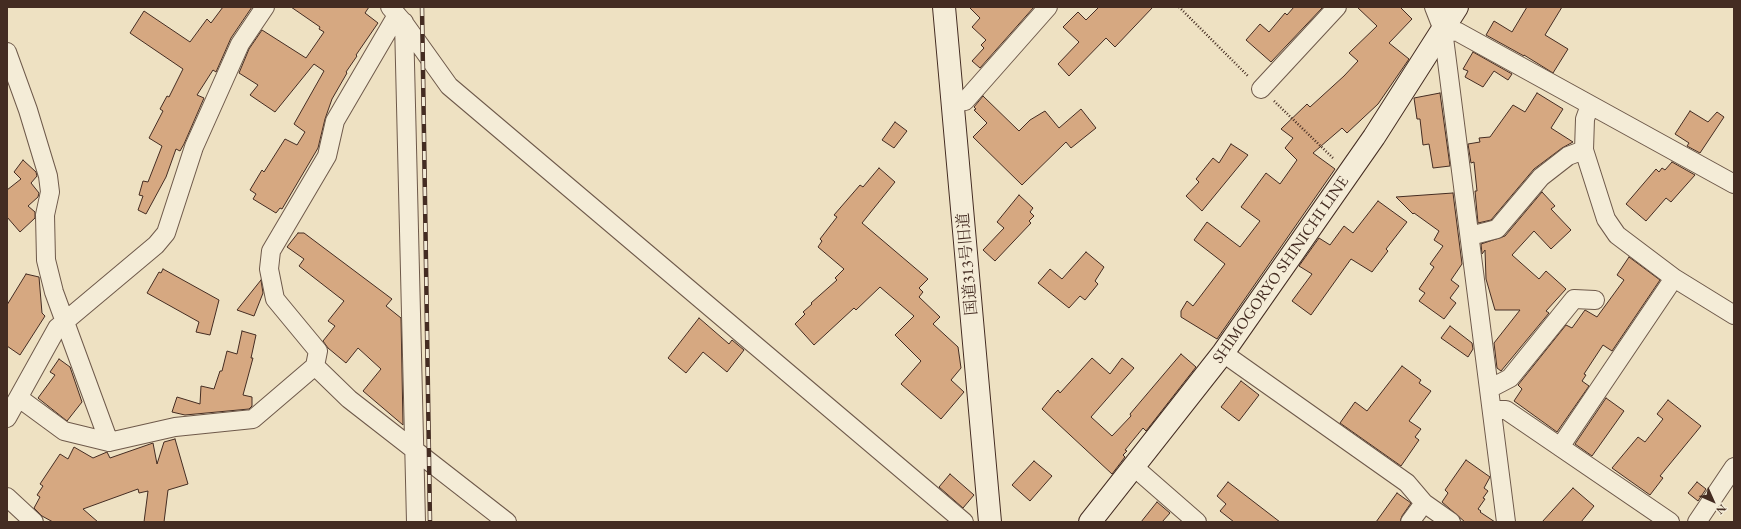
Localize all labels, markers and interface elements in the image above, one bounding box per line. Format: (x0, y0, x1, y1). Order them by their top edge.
street label: SHIMOGORYO SHINICHI LINE (1209, 173, 1353, 367)
street label: 国道313号旧道 (954, 212, 982, 316)
north arrow (1693, 481, 1733, 521)
text: N (1713, 501, 1730, 518)

